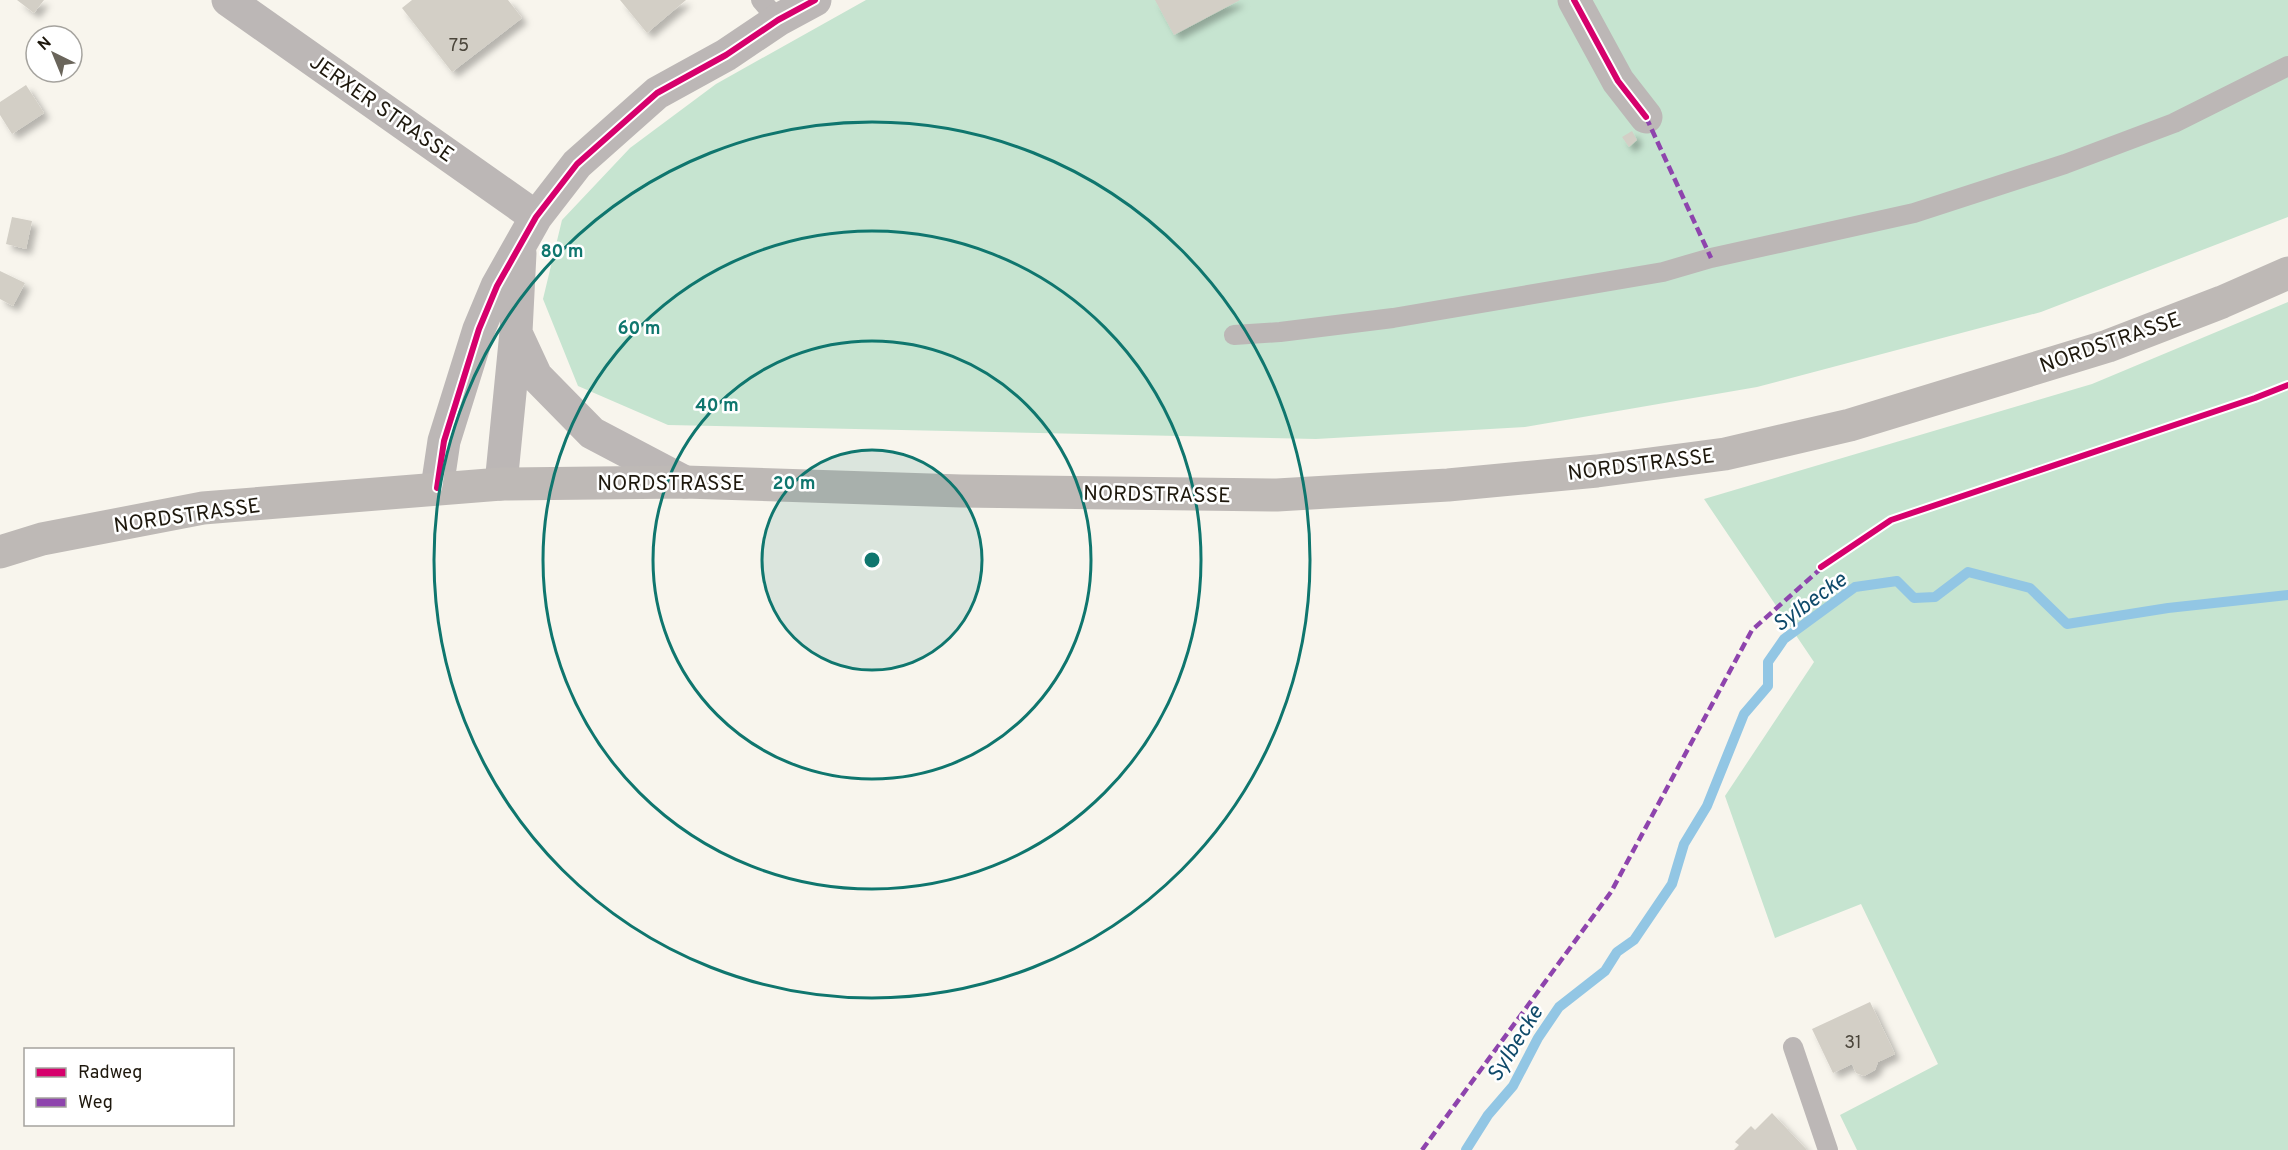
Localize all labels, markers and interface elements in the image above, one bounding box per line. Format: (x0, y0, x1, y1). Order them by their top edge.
north arrow (24, 24, 84, 84)
text: N (34, 33, 56, 56)
house number: 75 (449, 35, 469, 58)
street label: JERXER STRASSE (304, 49, 459, 169)
text: 80 m (540, 241, 584, 264)
street label: NORDSTRASSE (2036, 307, 2185, 380)
text: 60 m (617, 318, 661, 341)
text: 40 m (695, 395, 739, 418)
street label: NORDSTRASSE (1566, 443, 1716, 488)
street label: NORDSTRASSE (597, 471, 745, 498)
text: 20 m (772, 473, 816, 496)
street label: NORDSTRASSE (1083, 481, 1231, 510)
street label: NORDSTRASSE (112, 493, 262, 540)
centre of rings (862, 550, 882, 570)
water label: Sylbecke (1768, 567, 1853, 639)
water label: Sylbecke (1482, 1001, 1550, 1088)
house number: 31 (1844, 1032, 1862, 1055)
legend (24, 1048, 234, 1126)
text: Radweg (78, 1062, 142, 1085)
text: Weg (78, 1092, 113, 1115)

